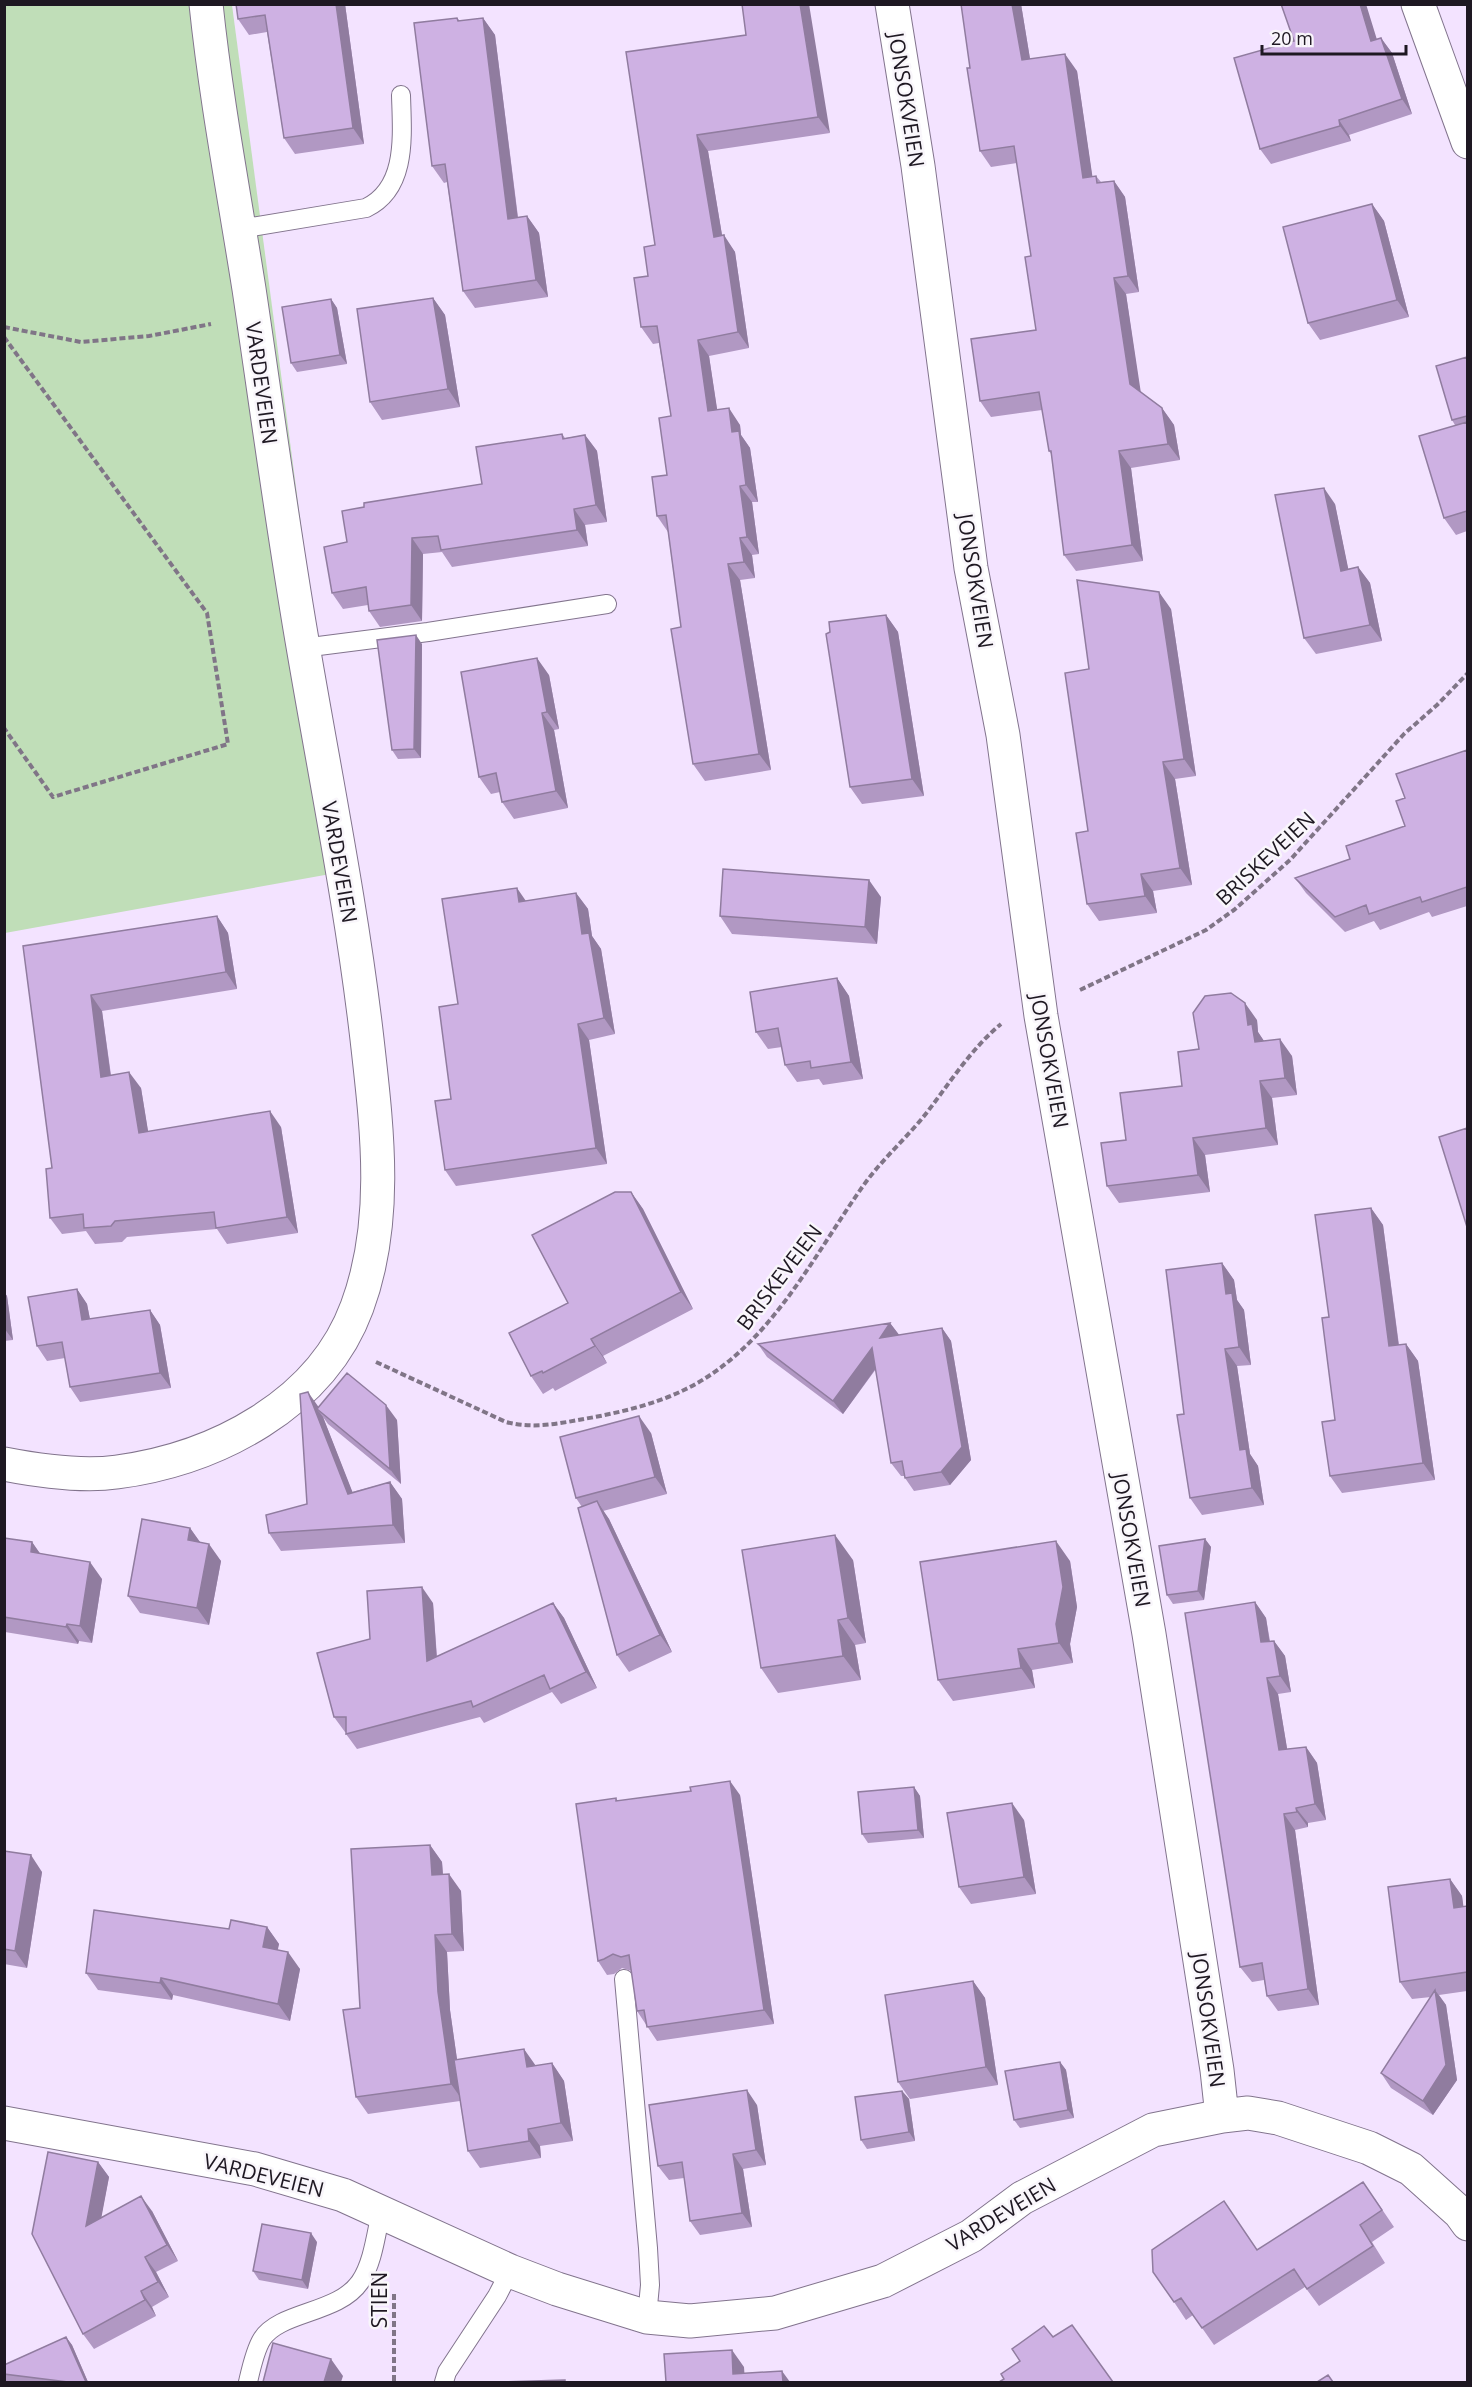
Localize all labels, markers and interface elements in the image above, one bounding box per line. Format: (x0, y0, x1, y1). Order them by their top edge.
scale bar (1262, 18, 1406, 56)
text: 20 m (1271, 26, 1313, 50)
street label: JONSOKVEIEN (882, 29, 931, 169)
street label: VARDEVEIEN (240, 320, 284, 446)
street label: JONSOKVEIEN (951, 510, 1000, 650)
street label: VARDEVEIEN (316, 799, 364, 925)
street label: BRISKEVEIEN (1209, 805, 1321, 911)
street label: JONSOKVEIEN (1024, 990, 1076, 1130)
street label: BRISKEVEIEN (730, 1218, 828, 1336)
street label: JONSOKVEIEN (1106, 1469, 1158, 1609)
street label: JONSOKVEIEN (1185, 1949, 1232, 2089)
street label: VARDEVEIEN (201, 2147, 327, 2203)
street label: VARDEVEIEN (941, 2170, 1061, 2258)
street label: STIEN (365, 2272, 393, 2328)

